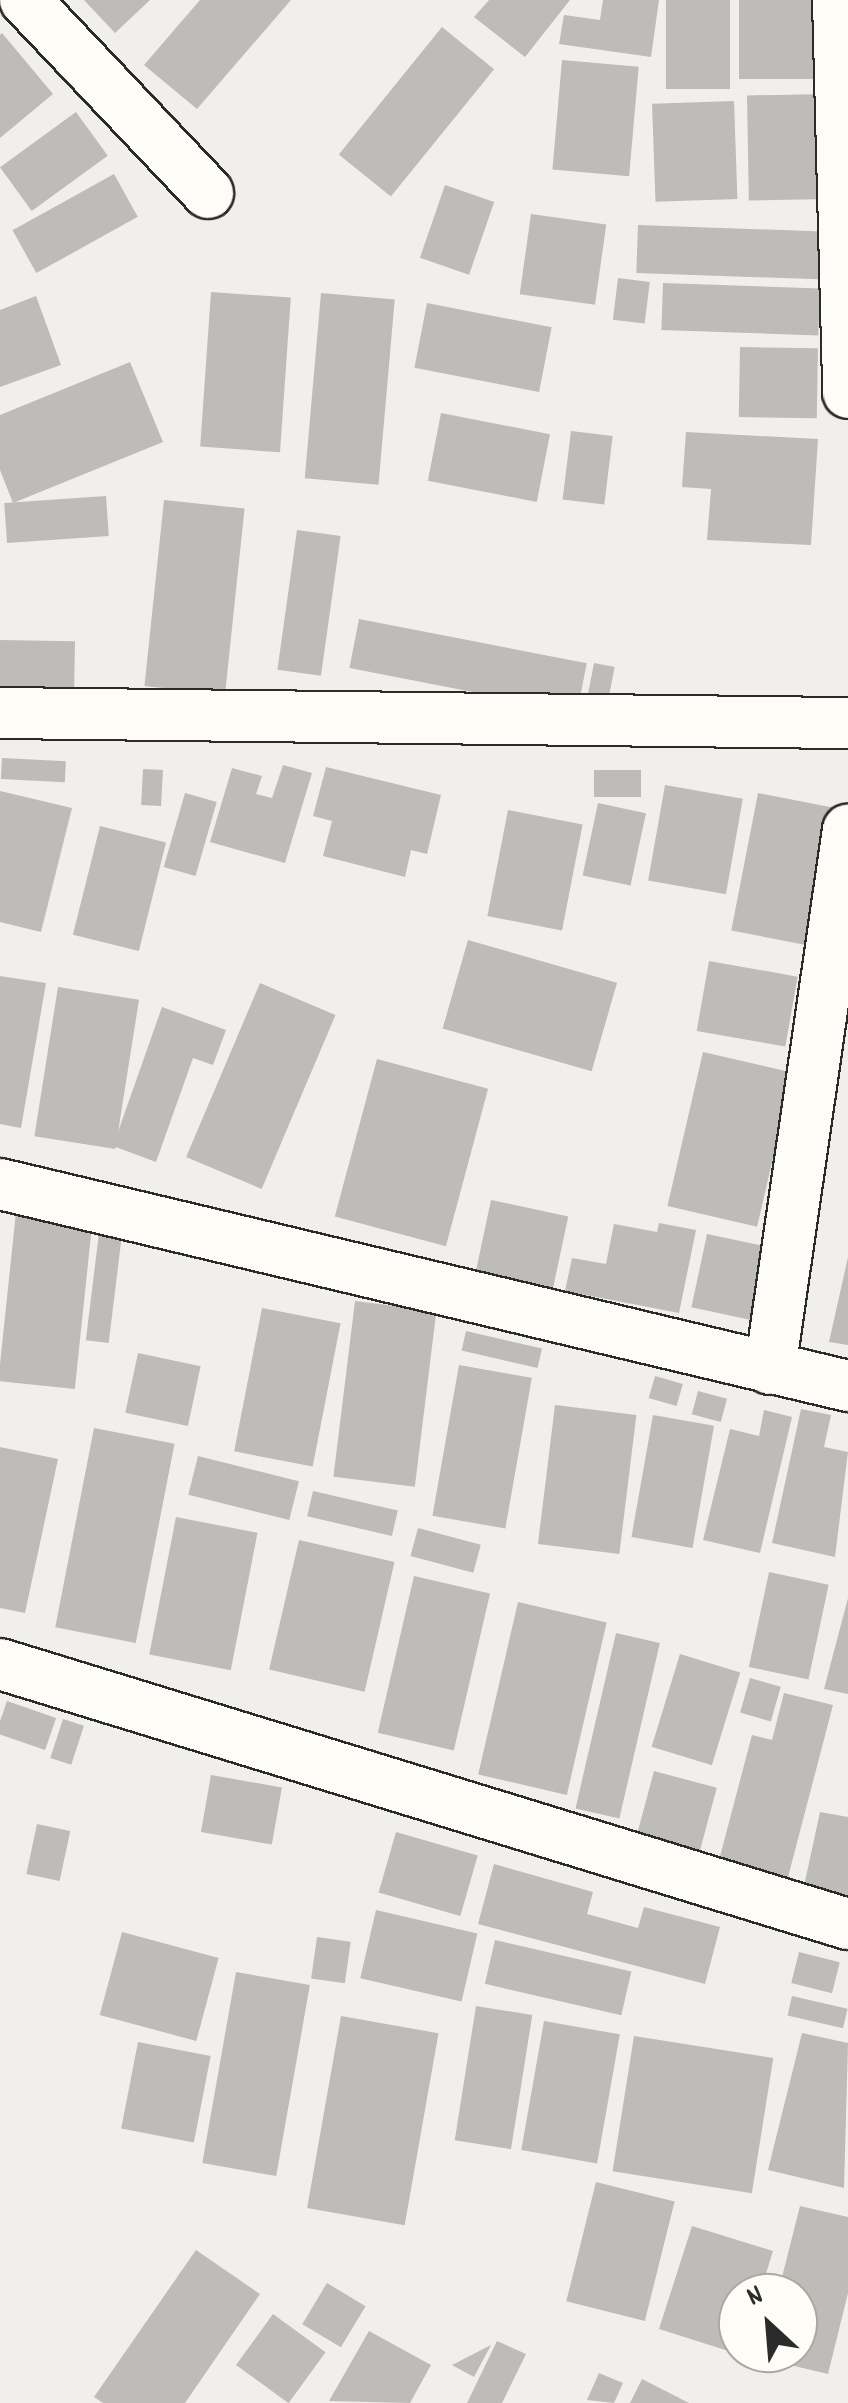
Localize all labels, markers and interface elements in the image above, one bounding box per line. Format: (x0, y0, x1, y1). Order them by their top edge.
north arrow (718, 2273, 818, 2373)
text: N (741, 2277, 771, 2319)

